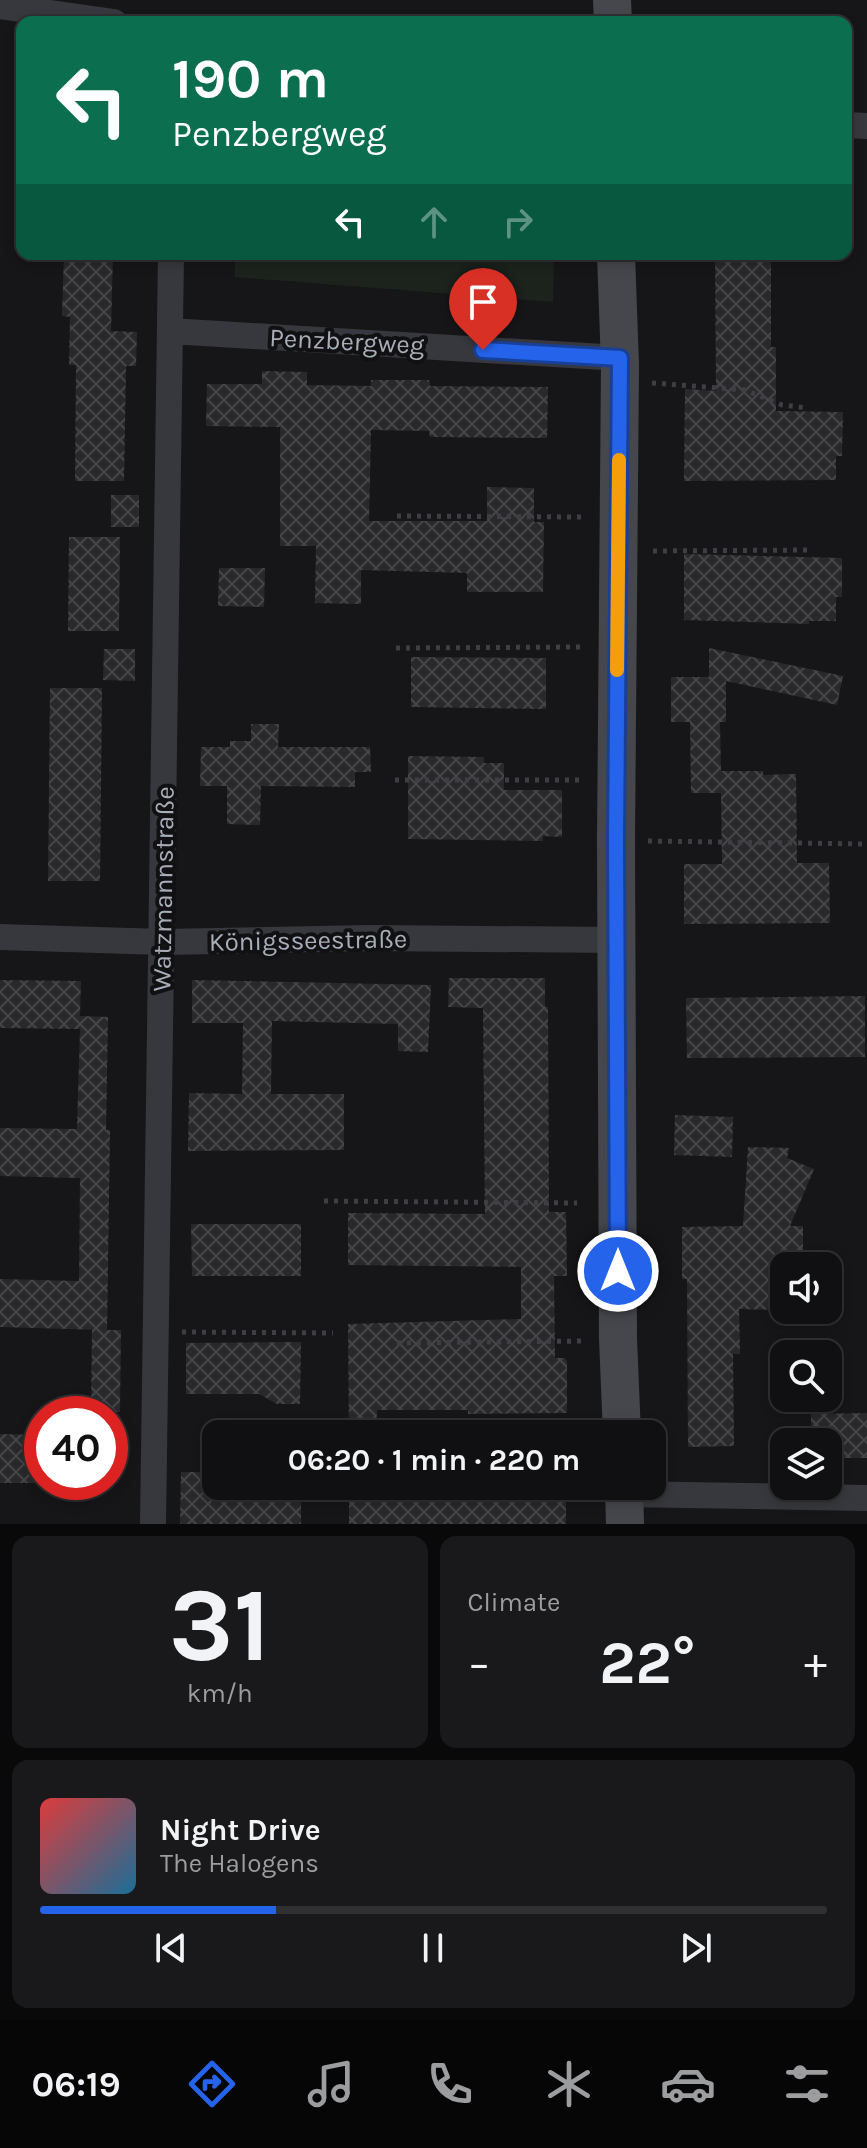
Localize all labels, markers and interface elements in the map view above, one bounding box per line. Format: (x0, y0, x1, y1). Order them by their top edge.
text: 190 m (172, 46, 329, 111)
icon: left (40, 48, 144, 152)
text: Penzbergweg (172, 113, 387, 155)
icon: left (328, 200, 372, 244)
icon: ahead (412, 200, 456, 244)
icon: right (496, 200, 540, 244)
pin (449, 268, 517, 350)
icon: arrive (461, 280, 505, 324)
street label: Penzbergweg (269, 322, 426, 361)
street label: Watzmannstraße (146, 786, 181, 992)
street label: Königsseestraße (208, 923, 408, 958)
position arrow (576, 1229, 660, 1313)
map controls (770, 1252, 842, 1500)
button: sound (770, 1252, 842, 1324)
button: search (770, 1340, 842, 1412)
speed limit sign: 40 (24, 1396, 128, 1500)
button: layers (770, 1428, 842, 1500)
text: 06:20 · 1 min · 220 m (288, 1442, 580, 1478)
text: 31 (169, 1565, 271, 1686)
text: Climate (468, 1587, 560, 1618)
text: 22° (599, 1628, 695, 1698)
text: − (468, 1638, 491, 1689)
text: + (804, 1638, 827, 1689)
text: km/h (187, 1678, 253, 1709)
text: Night Drive (160, 1812, 321, 1848)
text: The Halogens (160, 1848, 319, 1879)
icon: previous (149, 1926, 193, 1970)
icon: pause (411, 1926, 455, 1970)
icon: next (674, 1926, 718, 1970)
icon: directions (184, 2056, 240, 2112)
icon: music (303, 2056, 359, 2112)
icon: phone (422, 2056, 478, 2112)
icon: climate (541, 2056, 597, 2112)
icon: car (660, 2056, 716, 2112)
icon: filters (779, 2056, 835, 2112)
text: 06:19 (32, 2063, 121, 2105)

